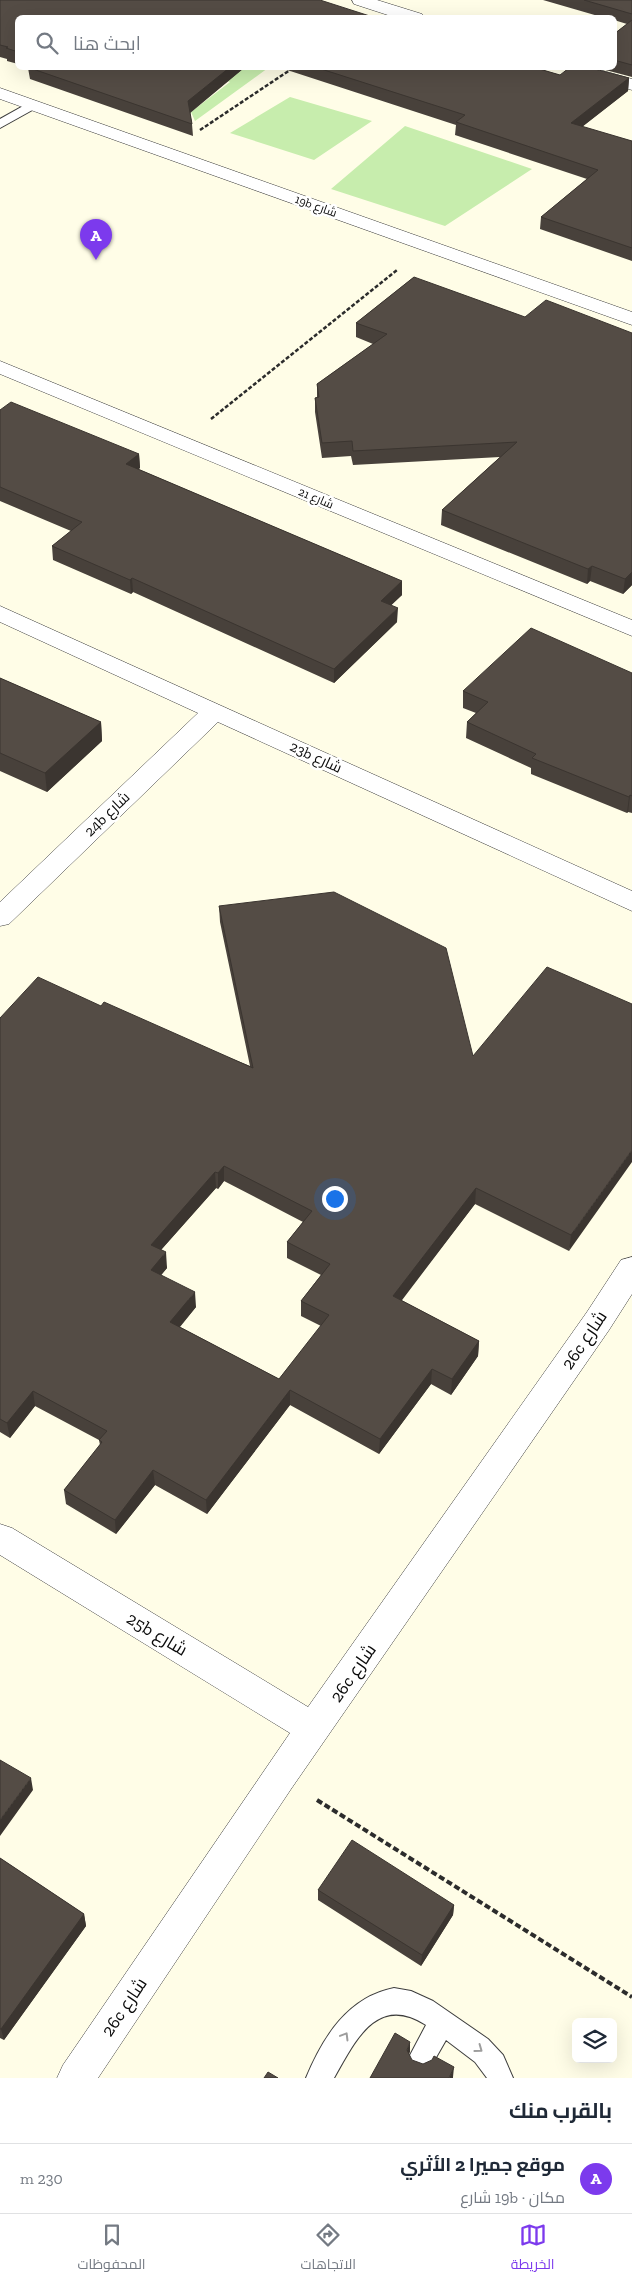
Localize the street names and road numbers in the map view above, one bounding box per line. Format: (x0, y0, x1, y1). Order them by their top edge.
street label: 19b شارع (293, 192, 339, 221)
street label: شارع 21 (296, 484, 336, 513)
street label: 23b شارع (286, 737, 345, 779)
street label: 24b شارع (80, 788, 135, 841)
street label: 26c شارع (556, 1306, 612, 1374)
street label: 25b شارع (122, 1607, 191, 1662)
street label: 26c شارع (325, 1640, 382, 1707)
street label: 26c شارع (96, 1973, 152, 2041)

